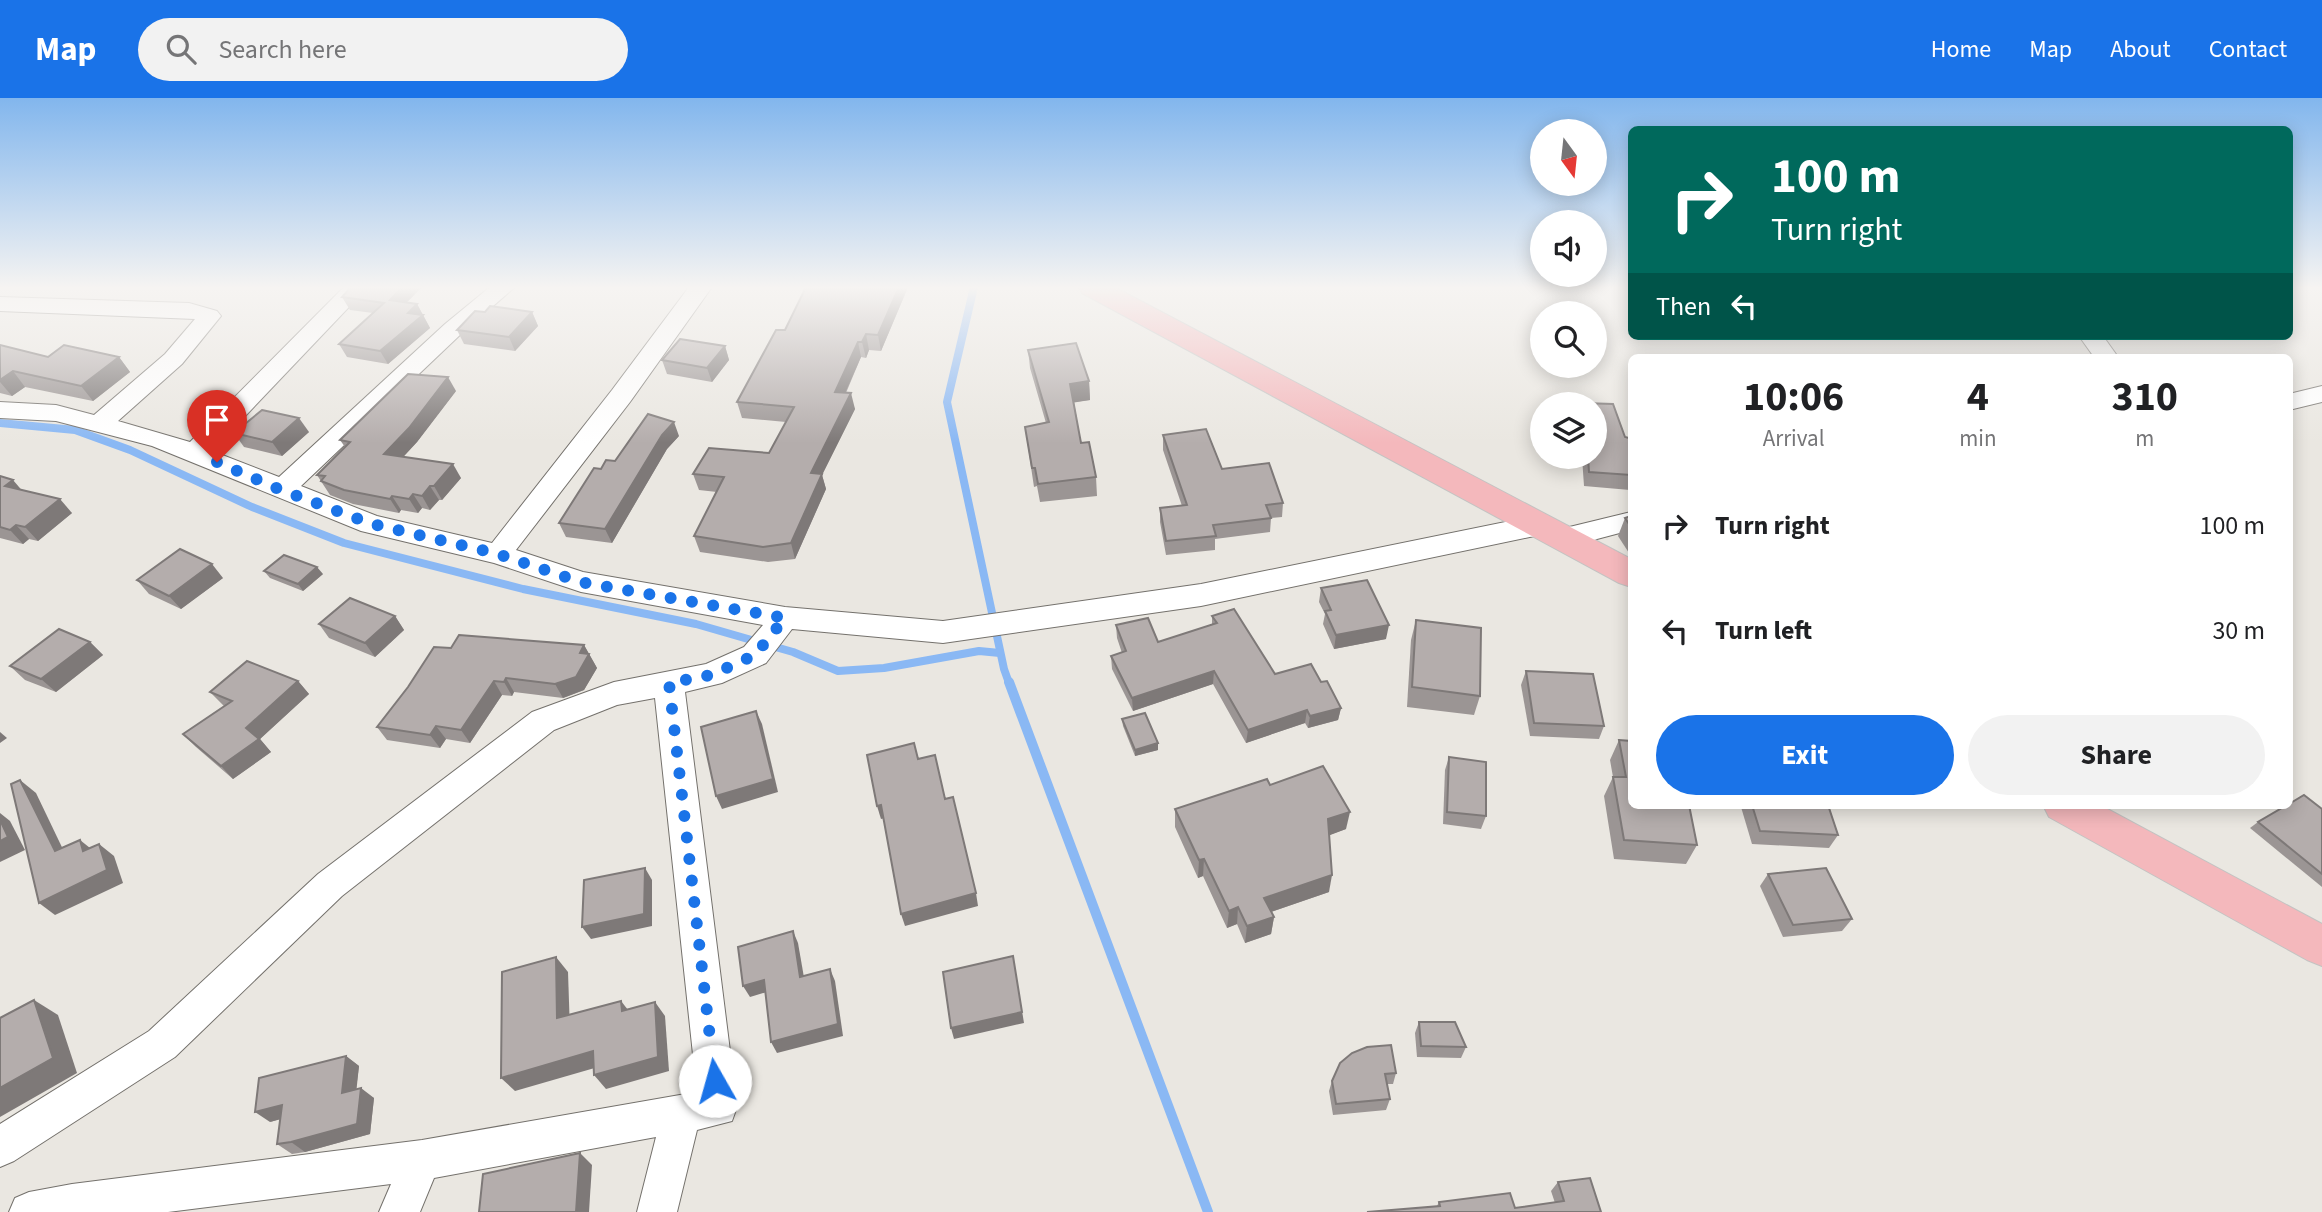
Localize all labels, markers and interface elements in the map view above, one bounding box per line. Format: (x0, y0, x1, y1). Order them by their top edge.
search box (138, 18, 628, 81)
text: Map (35, 26, 96, 73)
icon: search (162, 30, 200, 68)
text: Search here (218, 31, 347, 68)
text: Home (1931, 32, 1991, 67)
text: Map (2029, 32, 2072, 67)
text: About (2110, 32, 2171, 67)
text: Contact (2209, 32, 2287, 67)
north arrow (1530, 119, 1606, 196)
map controls (1530, 119, 1607, 469)
text: 100 m (1771, 142, 1900, 212)
icon: right (1656, 154, 1747, 245)
text: Turn right (1771, 207, 1902, 253)
button: sound (1530, 210, 1607, 287)
icon: left (1725, 287, 1763, 325)
text: Then (1656, 288, 1711, 325)
button: search (1530, 301, 1607, 378)
text: 10:06 (1743, 367, 1844, 427)
text: 4 (1967, 367, 1989, 427)
text: 310 (2111, 367, 2178, 427)
pin (187, 390, 247, 462)
button: layers (1530, 392, 1607, 469)
icon: arrive (198, 401, 236, 439)
text: Arrival (1763, 422, 1825, 455)
text: min (1959, 422, 1997, 455)
text: m (2135, 422, 2154, 455)
icon: right (1656, 507, 1694, 545)
text: Turn right (1715, 507, 1830, 544)
text: 100 m (2199, 507, 2265, 544)
icon: left (1656, 612, 1694, 650)
text: Turn left (1715, 612, 1812, 649)
text: 30 m (2212, 612, 2265, 649)
button: Exit (1656, 715, 1954, 795)
button: Share (1968, 715, 2265, 795)
position arrow (678, 1044, 752, 1118)

